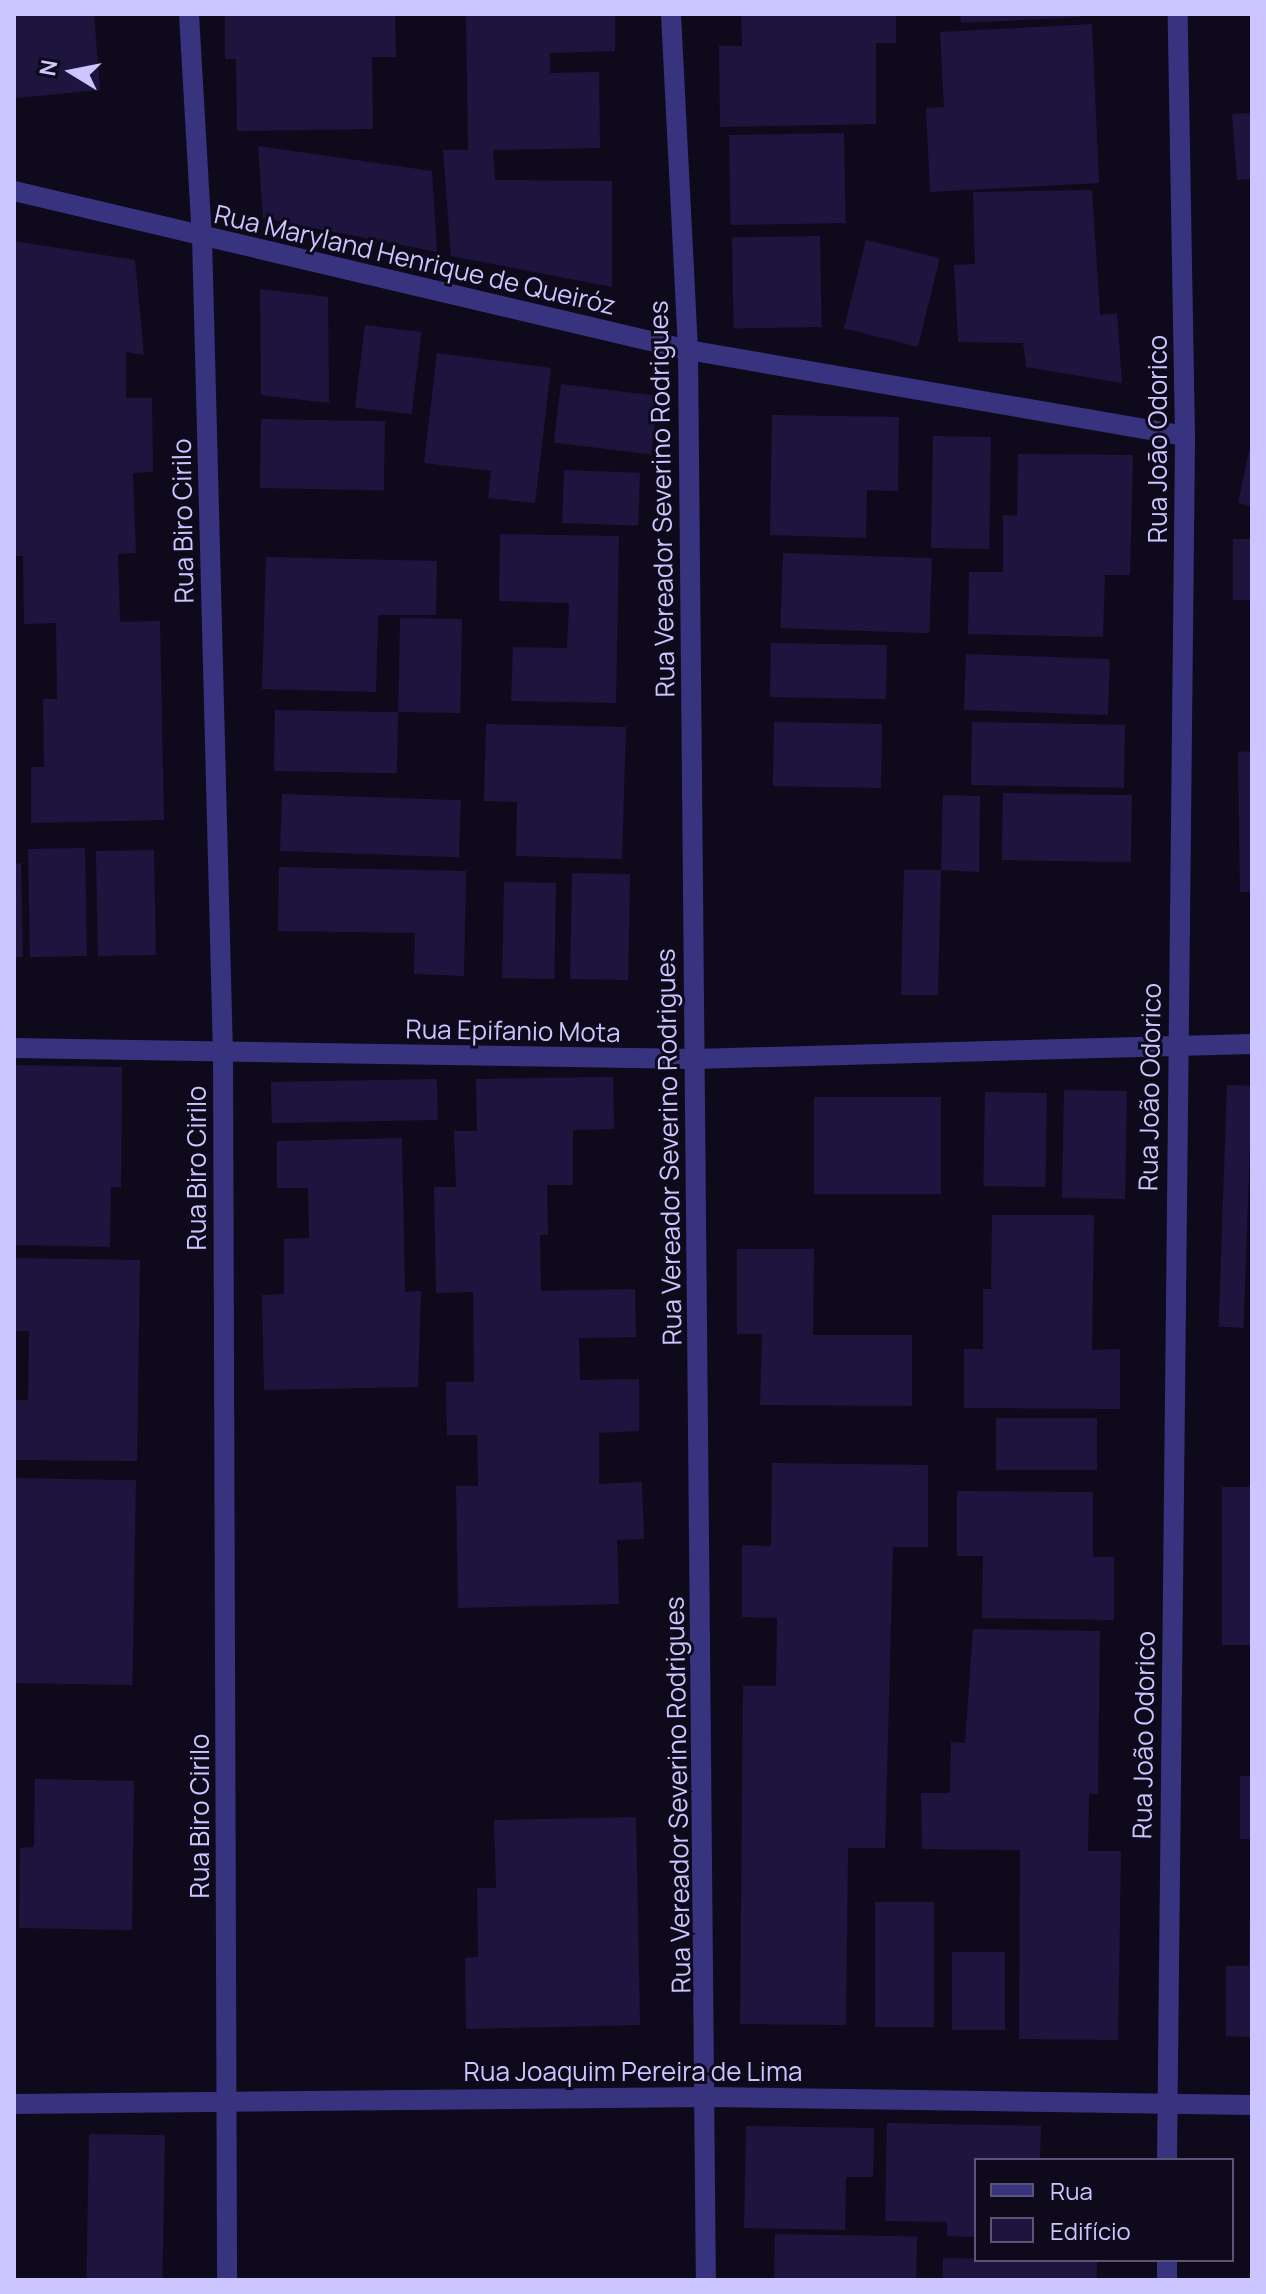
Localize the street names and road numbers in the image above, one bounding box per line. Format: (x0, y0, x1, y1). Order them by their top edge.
street label: Rua Maryland Henrique de Queiróz (211, 199, 619, 321)
street label: Rua Vereador Severino Rodrigues (643, 300, 681, 698)
street label: Rua João Odorico (1142, 335, 1174, 543)
street label: Rua Biro Cirilo (166, 438, 200, 604)
street label: Rua Vereador Severino Rodrigues (650, 948, 688, 1346)
street label: Rua João Odorico (1133, 983, 1167, 1191)
street label: Rua Epifanio Mota (405, 1014, 621, 1048)
street label: Rua Biro Cirilo (181, 1086, 213, 1250)
street label: Rua Vereador Severino Rodrigues (659, 1596, 697, 1994)
street label: Rua João Odorico (1127, 1631, 1161, 1839)
street label: Rua Biro Cirilo (184, 1734, 216, 1898)
street label: Rua Joaquim Pereira de Lima (464, 2056, 802, 2088)

